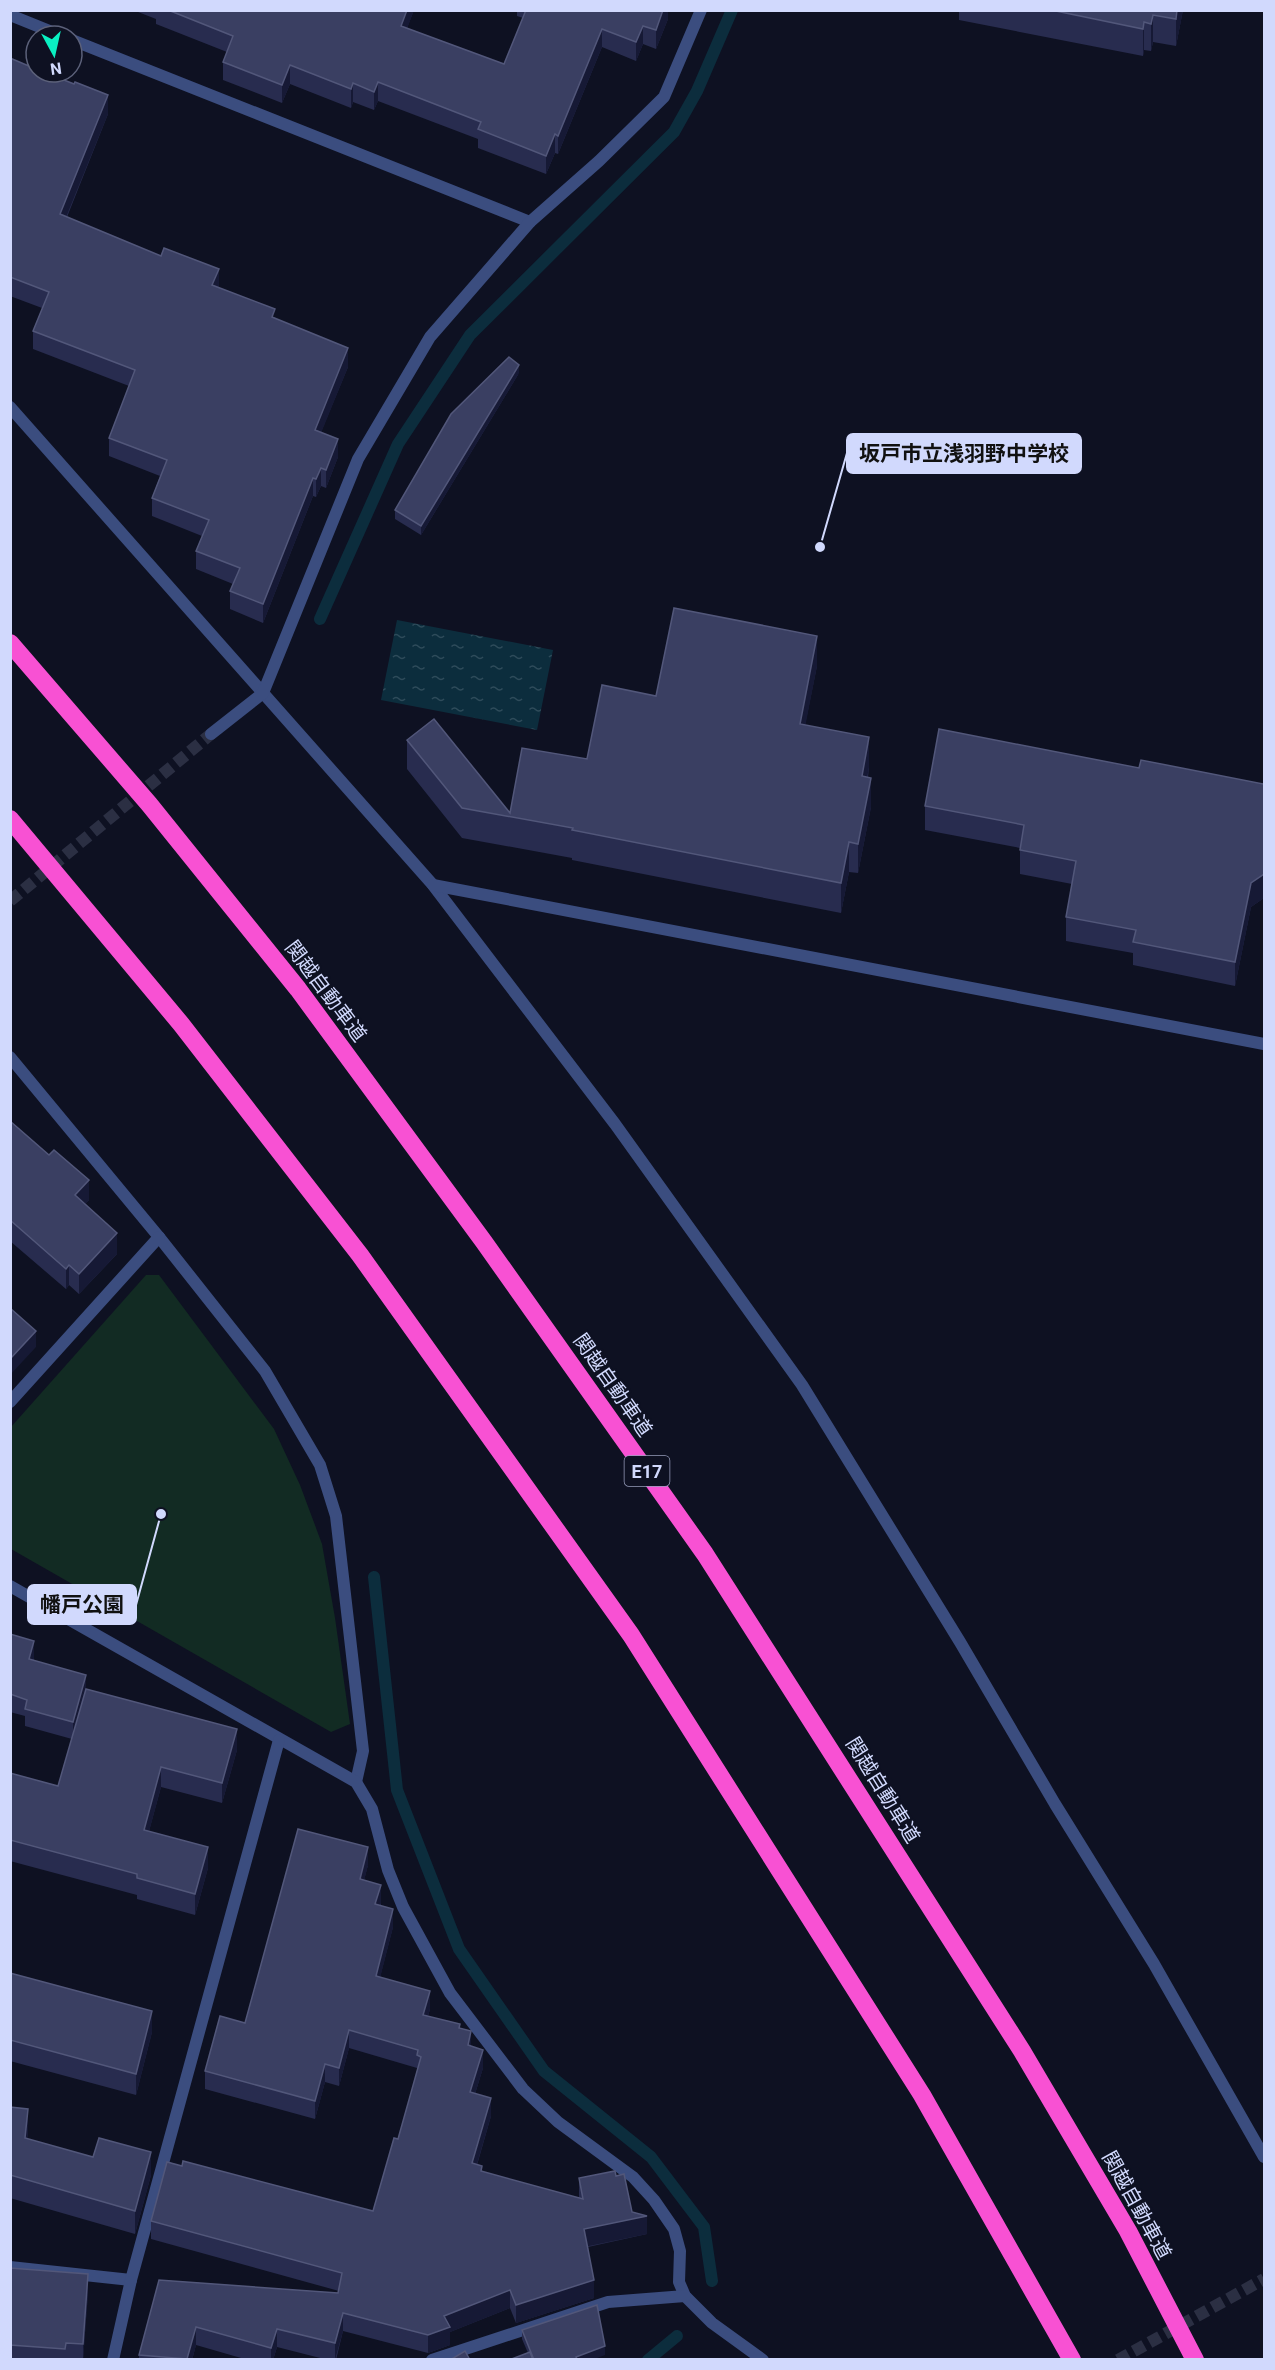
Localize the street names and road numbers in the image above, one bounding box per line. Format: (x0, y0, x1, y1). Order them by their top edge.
street label: 関越自動車道 (280, 936, 372, 1046)
street label: 関越自動車道 (569, 1329, 657, 1441)
road number: E17 (624, 1456, 670, 1486)
street label: 関越自動車道 (841, 1733, 925, 1847)
street label: 関越自動車道 (1097, 2147, 1177, 2263)

